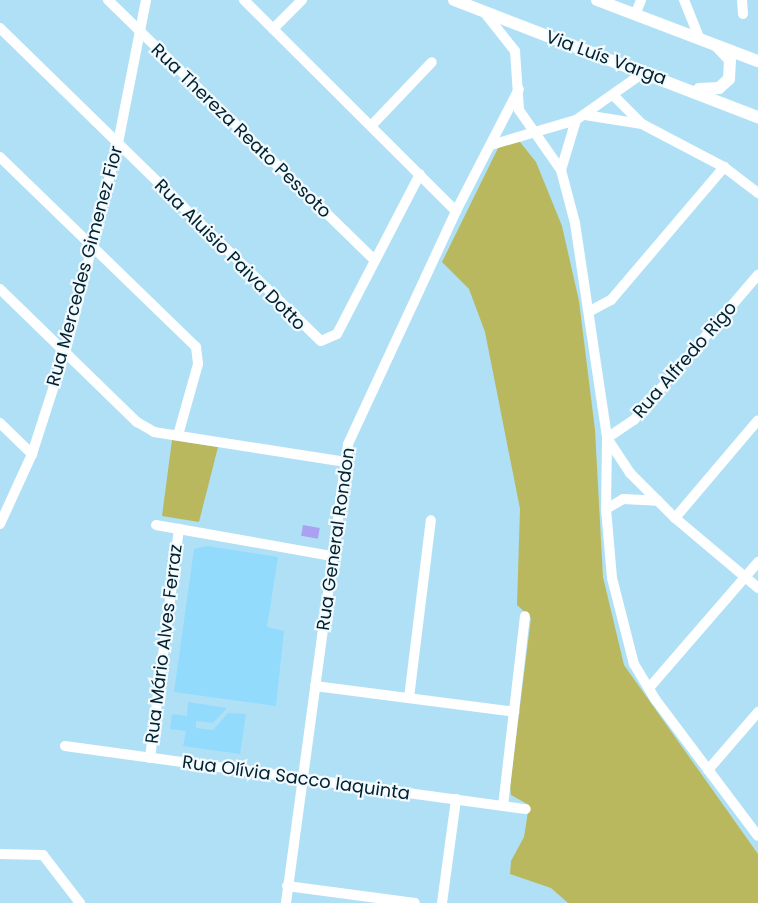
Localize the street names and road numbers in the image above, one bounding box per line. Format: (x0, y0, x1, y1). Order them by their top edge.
street label: Via Luís Varga (543, 26, 669, 90)
street label: Rua Thereza Reato Pessoto (146, 39, 336, 223)
street label: Rua Mercedes Gimenez Fior (42, 143, 128, 389)
street label: Rua Aluisio Paiva Dotto (150, 175, 310, 335)
street label: Rua Alfredo Rigo (629, 297, 741, 423)
street label: Rua General Rondon (312, 446, 360, 632)
street label: Rua Mário Alves Ferraz (141, 543, 187, 745)
street label: Rua Olívia Sacco Iaquinta (181, 751, 411, 805)

